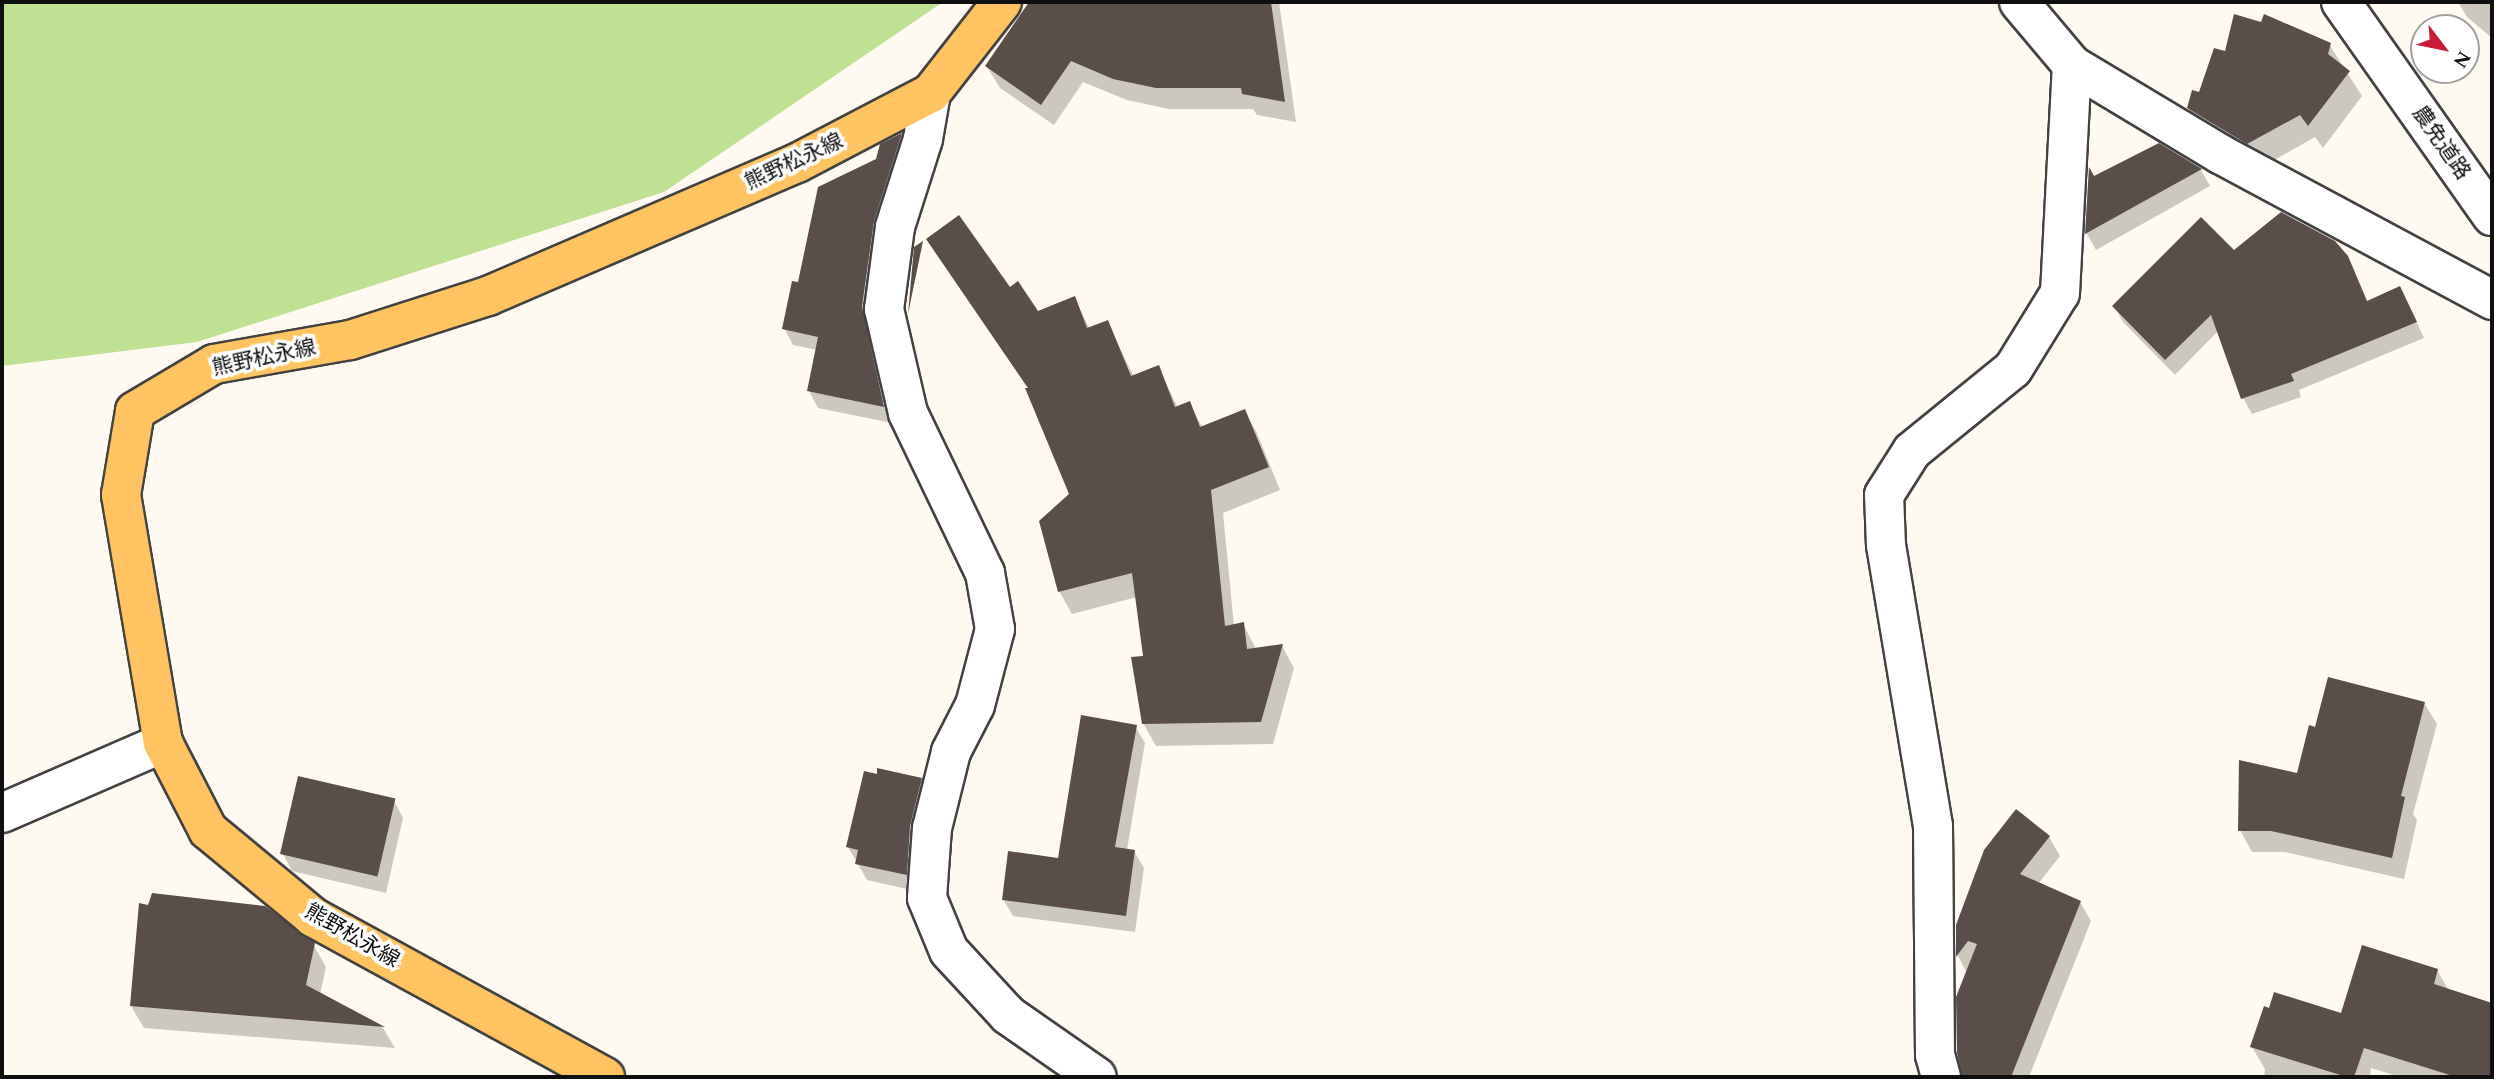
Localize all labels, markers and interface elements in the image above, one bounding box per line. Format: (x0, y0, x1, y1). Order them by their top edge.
north arrow (2410, 14, 2480, 84)
text: N (2445, 45, 2478, 74)
street label: 農免道路 (2407, 101, 2475, 185)
street label: 熊野松永線 (741, 128, 847, 196)
street label: 熊野松永線 (210, 335, 318, 381)
street label: 熊野松永線 (300, 899, 404, 973)

